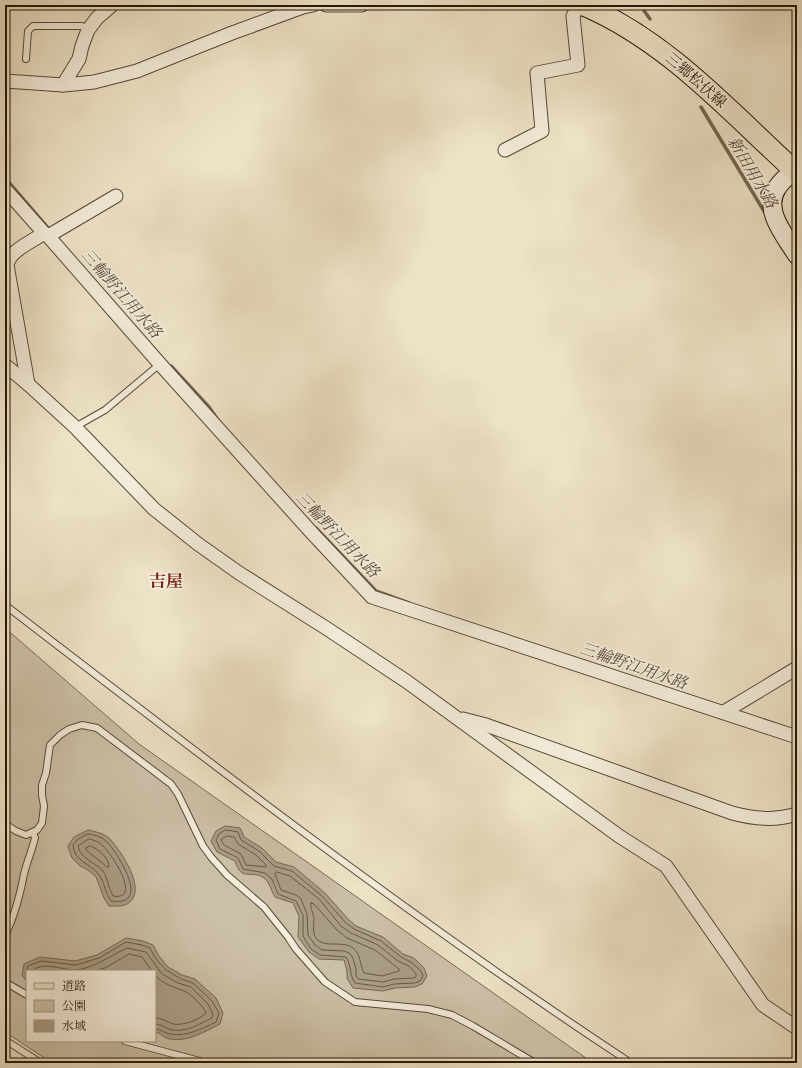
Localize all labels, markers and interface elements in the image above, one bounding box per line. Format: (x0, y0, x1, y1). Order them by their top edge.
street label: 三郷松伏線 (662, 49, 730, 111)
water label: 新田用水路 (724, 133, 782, 212)
water label: 三輪野江用水路 (78, 245, 166, 343)
water label: 三輪野江用水路 (292, 487, 384, 582)
district label: 吉屋 (149, 571, 183, 592)
water label: 三輪野江用水路 (578, 638, 691, 693)
legend (26, 970, 156, 1042)
text: 道路 (62, 979, 86, 993)
text: 公園 (62, 999, 86, 1013)
text: 水域 (62, 1019, 86, 1033)

